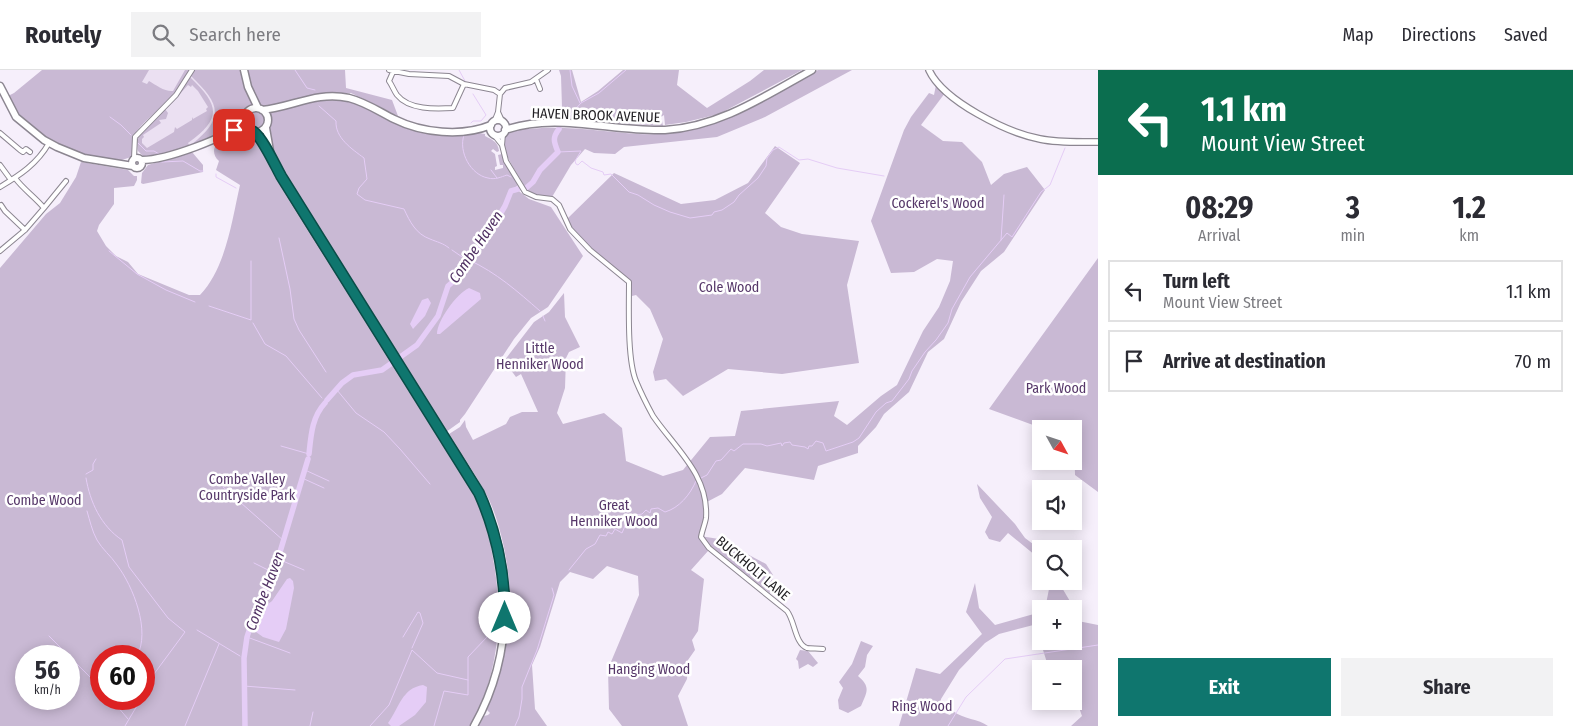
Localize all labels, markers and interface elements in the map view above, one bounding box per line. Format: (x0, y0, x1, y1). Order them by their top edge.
search box (131, 12, 481, 57)
text: Routely (25, 21, 101, 49)
icon: search (149, 21, 177, 49)
text: Search here (189, 23, 281, 46)
text: Map (1342, 24, 1374, 46)
text: Directions (1402, 24, 1476, 46)
text: Saved (1504, 24, 1548, 46)
text: 1.1 km (1201, 88, 1287, 130)
icon: left (1118, 90, 1183, 155)
street label: HAVEN BROOK AVENUE (531, 105, 661, 126)
pin (213, 109, 255, 151)
icon: arrive (220, 116, 248, 144)
text: Mount View Street (1201, 130, 1365, 157)
text: 08:29 (1185, 190, 1253, 226)
text: 3 (1346, 190, 1360, 226)
text: 1.2 (1452, 190, 1486, 226)
park label: Cockerel's Wood (892, 195, 984, 212)
water label: Combe Haven (445, 207, 507, 287)
text: Arrival (1198, 226, 1240, 245)
text: min (1341, 226, 1365, 245)
text: km (1459, 226, 1479, 245)
text: Turn left (1163, 270, 1230, 293)
icon: left (1120, 277, 1148, 305)
park label: Cole Wood (699, 279, 759, 296)
text: 1.1 km (1506, 280, 1551, 303)
text: Mount View Street (1163, 293, 1282, 312)
park label: Little Henniker Wood (496, 340, 584, 373)
icon: arrive (1120, 347, 1148, 375)
text: Arrive at destination (1163, 350, 1326, 373)
text: 70 m (1515, 350, 1551, 373)
park label: Park Wood (1026, 380, 1086, 397)
north arrow (1032, 420, 1082, 470)
map controls (1032, 420, 1082, 710)
park label: Combe Valley Countryside Park (199, 471, 296, 504)
button: sound (1032, 480, 1082, 530)
park label: Combe Wood (6, 492, 82, 509)
park label: Great Henniker Wood (570, 497, 658, 530)
street label: BUCKHOLT LANE (712, 533, 793, 604)
button: search (1032, 540, 1082, 590)
water label: Combe Haven (242, 549, 288, 633)
position arrow (478, 591, 530, 643)
button: + (1032, 600, 1082, 650)
speed limit sign: 60 (90, 645, 155, 710)
text: 56 (35, 656, 60, 686)
button: Exit (1118, 658, 1331, 716)
button: Share (1341, 658, 1553, 716)
button: − (1032, 660, 1082, 710)
park label: Hanging Wood (608, 661, 690, 678)
text: km/h (34, 683, 61, 697)
park label: Ring Wood (892, 698, 952, 715)

